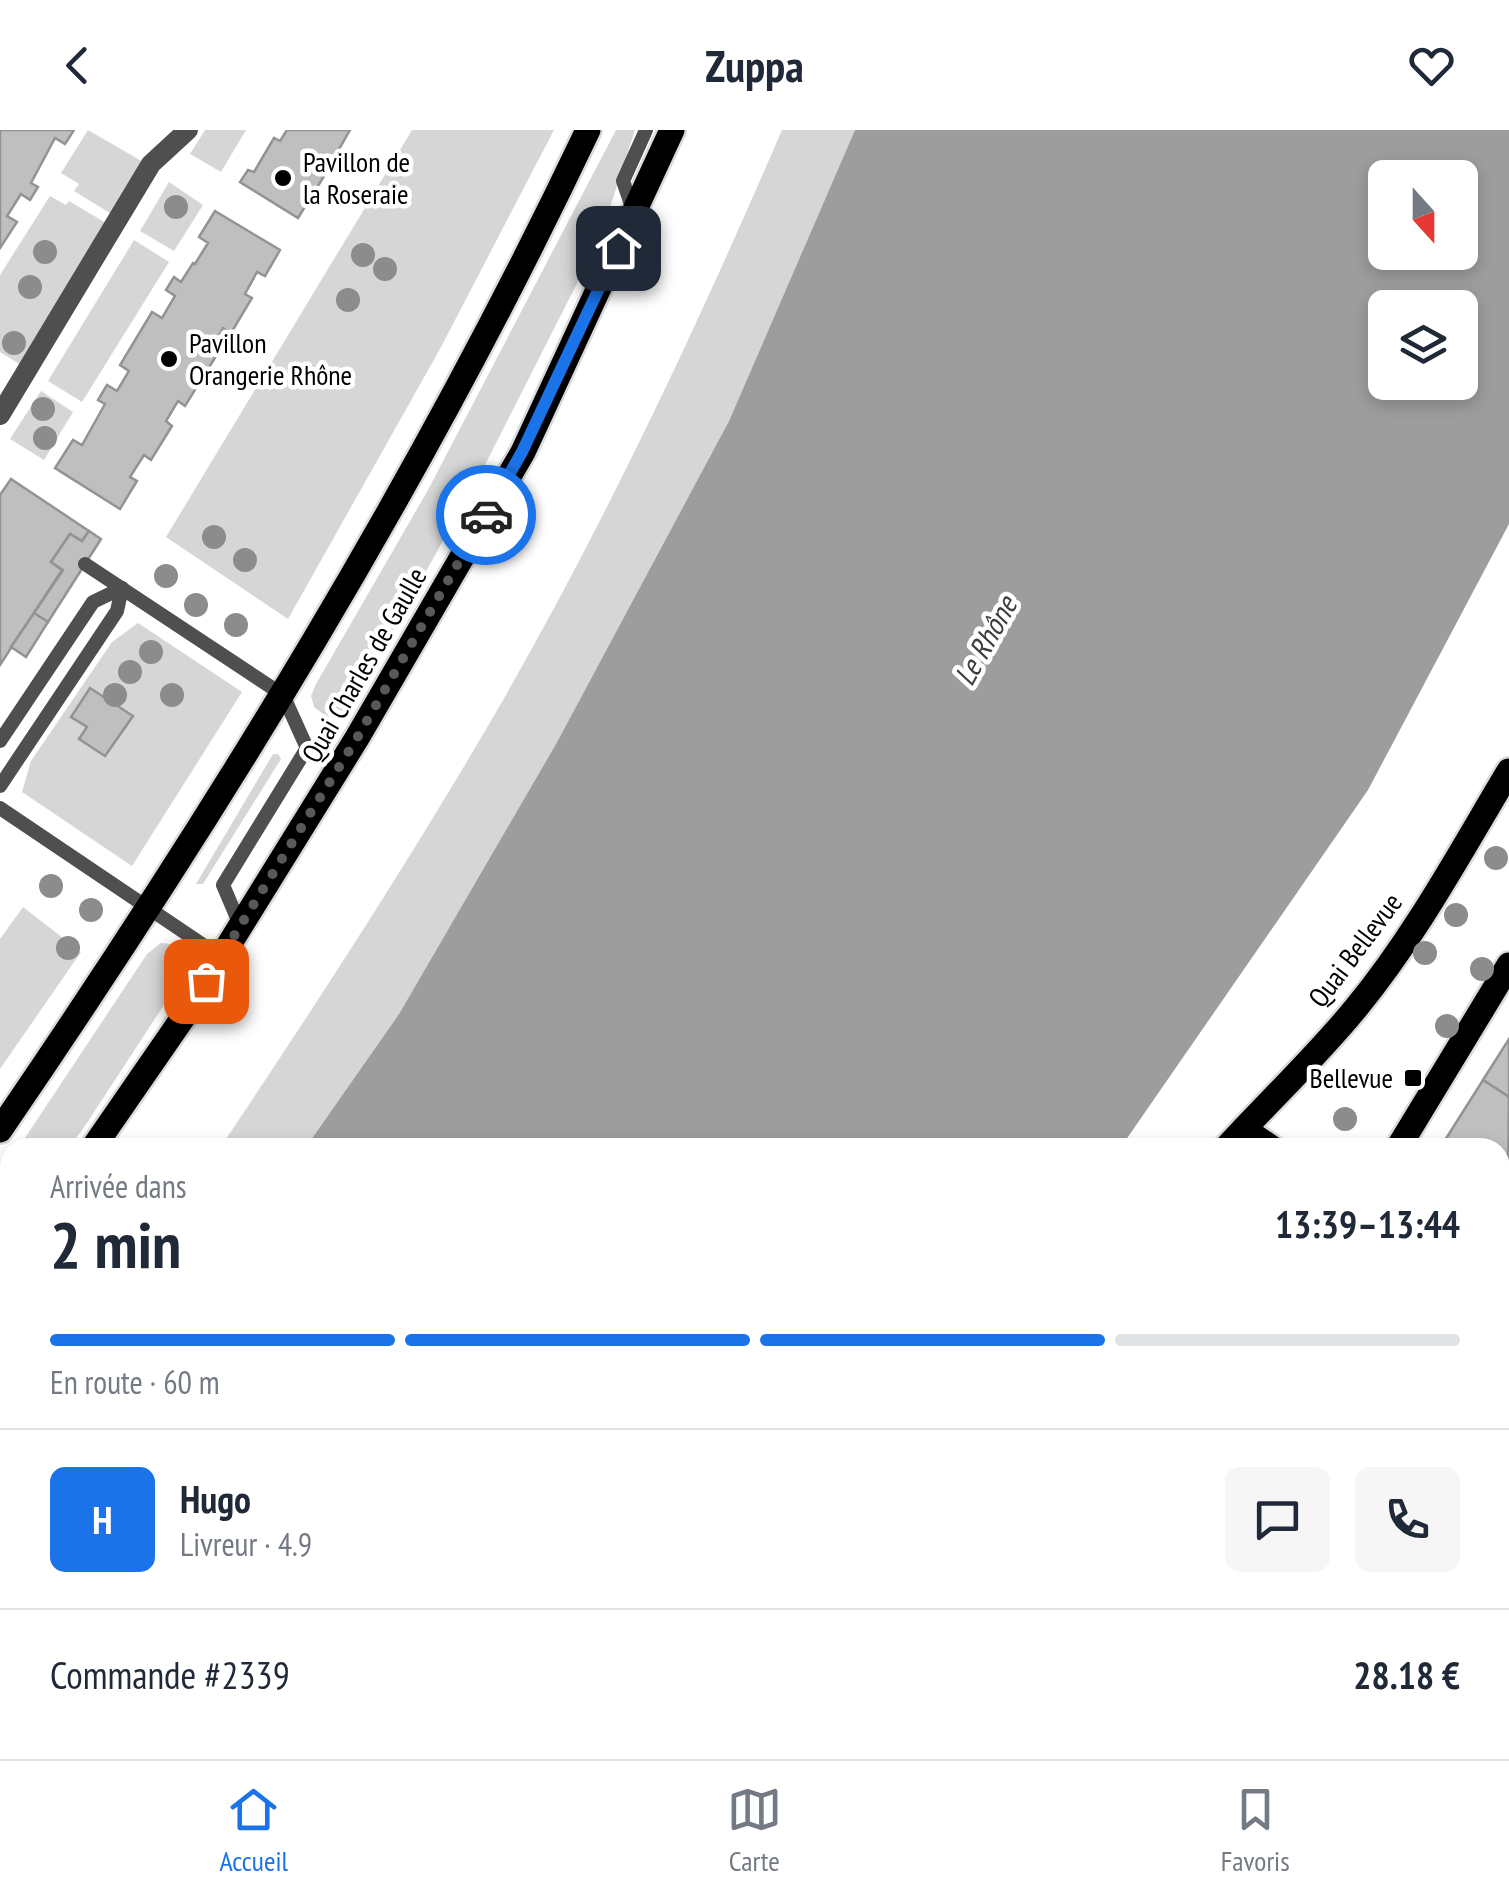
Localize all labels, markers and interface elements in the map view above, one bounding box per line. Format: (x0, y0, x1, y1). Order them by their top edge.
text: Zuppa (705, 36, 804, 94)
icon: back (50, 38, 105, 93)
icon: heart (1404, 38, 1459, 93)
place label: Pavillon de la Roseraie (303, 143, 410, 212)
north arrow (1368, 160, 1478, 270)
map controls (1368, 160, 1478, 400)
marker: Pavillon de la Roseraie (272, 167, 294, 189)
pin (576, 206, 661, 291)
icon: home (591, 221, 646, 276)
button: layers (1368, 290, 1478, 400)
place label: Pavillon Orangerie Rhône (189, 324, 352, 393)
marker: Pavillon Orangerie Rhône (158, 348, 180, 370)
courier (436, 465, 536, 565)
icon: car (459, 488, 514, 543)
street label: Quai Charles de Gaulle (293, 560, 434, 769)
water label: Le Rhône (944, 587, 1026, 692)
street label: Quai Bellevue (1299, 885, 1410, 1014)
pin (164, 939, 249, 1024)
icon: bag (179, 954, 234, 1009)
place label: Bellevue (1310, 1059, 1393, 1096)
marker: Bellevue (1402, 1067, 1424, 1089)
text: Arrivée dans (50, 1165, 187, 1207)
text: 13:39–13:44 (1275, 1199, 1460, 1248)
text: 2 min (50, 1202, 181, 1286)
text: En route · 60 m (50, 1361, 220, 1403)
button: chat (1225, 1467, 1330, 1572)
button: phone (1355, 1467, 1460, 1572)
text: Hugo (180, 1474, 251, 1523)
text: H (92, 1495, 113, 1544)
text: Livreur · 4.9 (180, 1523, 312, 1565)
text: Commande #2339 (50, 1650, 290, 1699)
text: 28.18 € (1353, 1650, 1460, 1699)
tab: Accueil (219, 1782, 288, 1879)
tab: Carte (727, 1782, 782, 1879)
tab: Favoris (1221, 1782, 1290, 1879)

